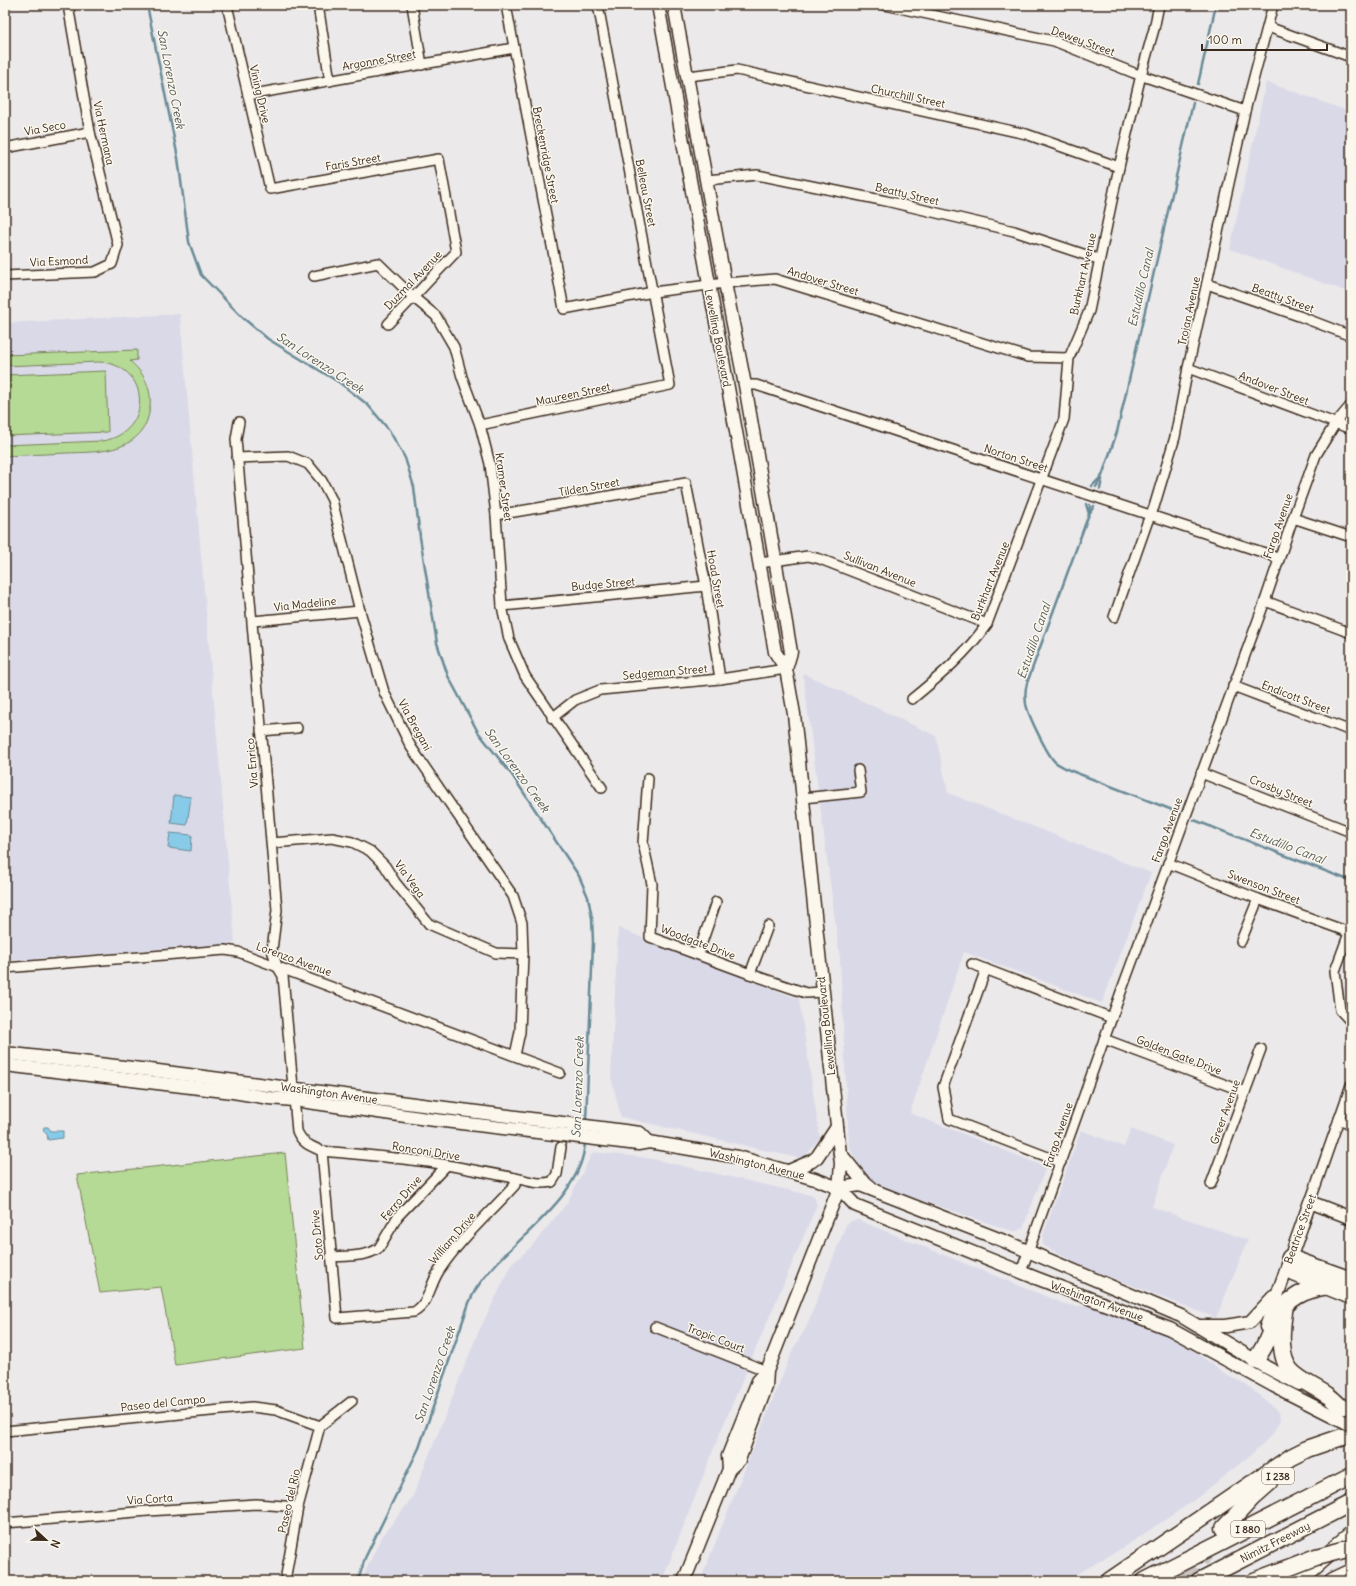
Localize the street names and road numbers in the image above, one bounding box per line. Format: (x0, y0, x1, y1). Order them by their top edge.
street label: Dewey Street (1049, 23, 1117, 59)
street label: Argonne Street (341, 47, 417, 73)
street label: Vining Drive (247, 64, 274, 125)
street label: Churchill Street (870, 81, 947, 111)
street label: Via Hermana (90, 100, 118, 166)
street label: Breckenridge Street (530, 105, 562, 205)
street label: Via Seco (23, 117, 67, 139)
street label: Faris Street (324, 150, 382, 174)
street label: Belleau Street (633, 158, 659, 228)
street label: Beatty Street (874, 180, 941, 208)
street label: Burkhart Avenue (1067, 231, 1099, 317)
street label: Duzmal Avenue (381, 247, 445, 313)
street label: Via Esmond (29, 252, 89, 270)
street label: Andover Street (786, 264, 861, 299)
street label: Trojan Avenue (1175, 275, 1203, 347)
street label: Beatty Street (1250, 280, 1316, 316)
street label: Lewelling Boulevard (702, 288, 734, 389)
street label: Andover Street (1237, 368, 1311, 408)
street label: Maureen Street (534, 379, 612, 409)
street label: Norton Street (982, 441, 1050, 475)
street label: Kramer Street (492, 452, 516, 523)
street label: Tilden Street (558, 475, 621, 499)
street label: Fargo Avenue (1260, 491, 1296, 561)
street label: Burkhart Avenue (968, 539, 1012, 623)
street label: Sullivan Avenue (842, 548, 919, 590)
street label: Hoad Street (704, 549, 728, 609)
street label: Budge Street (570, 574, 636, 594)
street label: Via Madeline (273, 594, 337, 614)
street label: Sedgeman Street (622, 661, 708, 683)
street label: Endicott Street (1260, 677, 1333, 717)
street label: Via Bregani (395, 697, 435, 753)
street label: Via Enrico (243, 738, 261, 788)
street label: Crosby Street (1247, 772, 1315, 810)
street label: Fargo Avenue (1149, 796, 1185, 864)
street label: Via Vega (392, 857, 428, 901)
street label: Swenson Street (1226, 867, 1302, 907)
street label: Woodgate Drive (659, 921, 737, 963)
street label: Lorenzo Avenue (254, 939, 334, 979)
street label: Lewelling Boulevard (814, 975, 838, 1076)
street label: Golden Gate Drive (1134, 1032, 1224, 1078)
street label: Greer Avenue (1207, 1078, 1243, 1146)
street label: Washington Avenue (280, 1079, 379, 1107)
street label: Fargo Avenue (1040, 1100, 1076, 1170)
street label: Ronconi Drive (391, 1139, 461, 1163)
street label: Washington Avenue (708, 1145, 806, 1183)
street label: Ferro Drive (378, 1173, 424, 1223)
street label: Beatrice Street (1281, 1192, 1319, 1266)
street label: Soto Drive (308, 1209, 326, 1261)
street label: William Drive (426, 1209, 478, 1267)
street label: Washington Avenue (1049, 1278, 1145, 1324)
street label: Tropic Court (685, 1321, 747, 1355)
street label: Paseo del Campo (120, 1392, 206, 1414)
street label: Paseo del Rio (275, 1468, 303, 1534)
road number: I 238 (1262, 1468, 1294, 1484)
street label: Via Corta (127, 1490, 173, 1508)
street label: Nimitz Freeway (1238, 1518, 1312, 1566)
road number: I 880 (1231, 1521, 1265, 1537)

